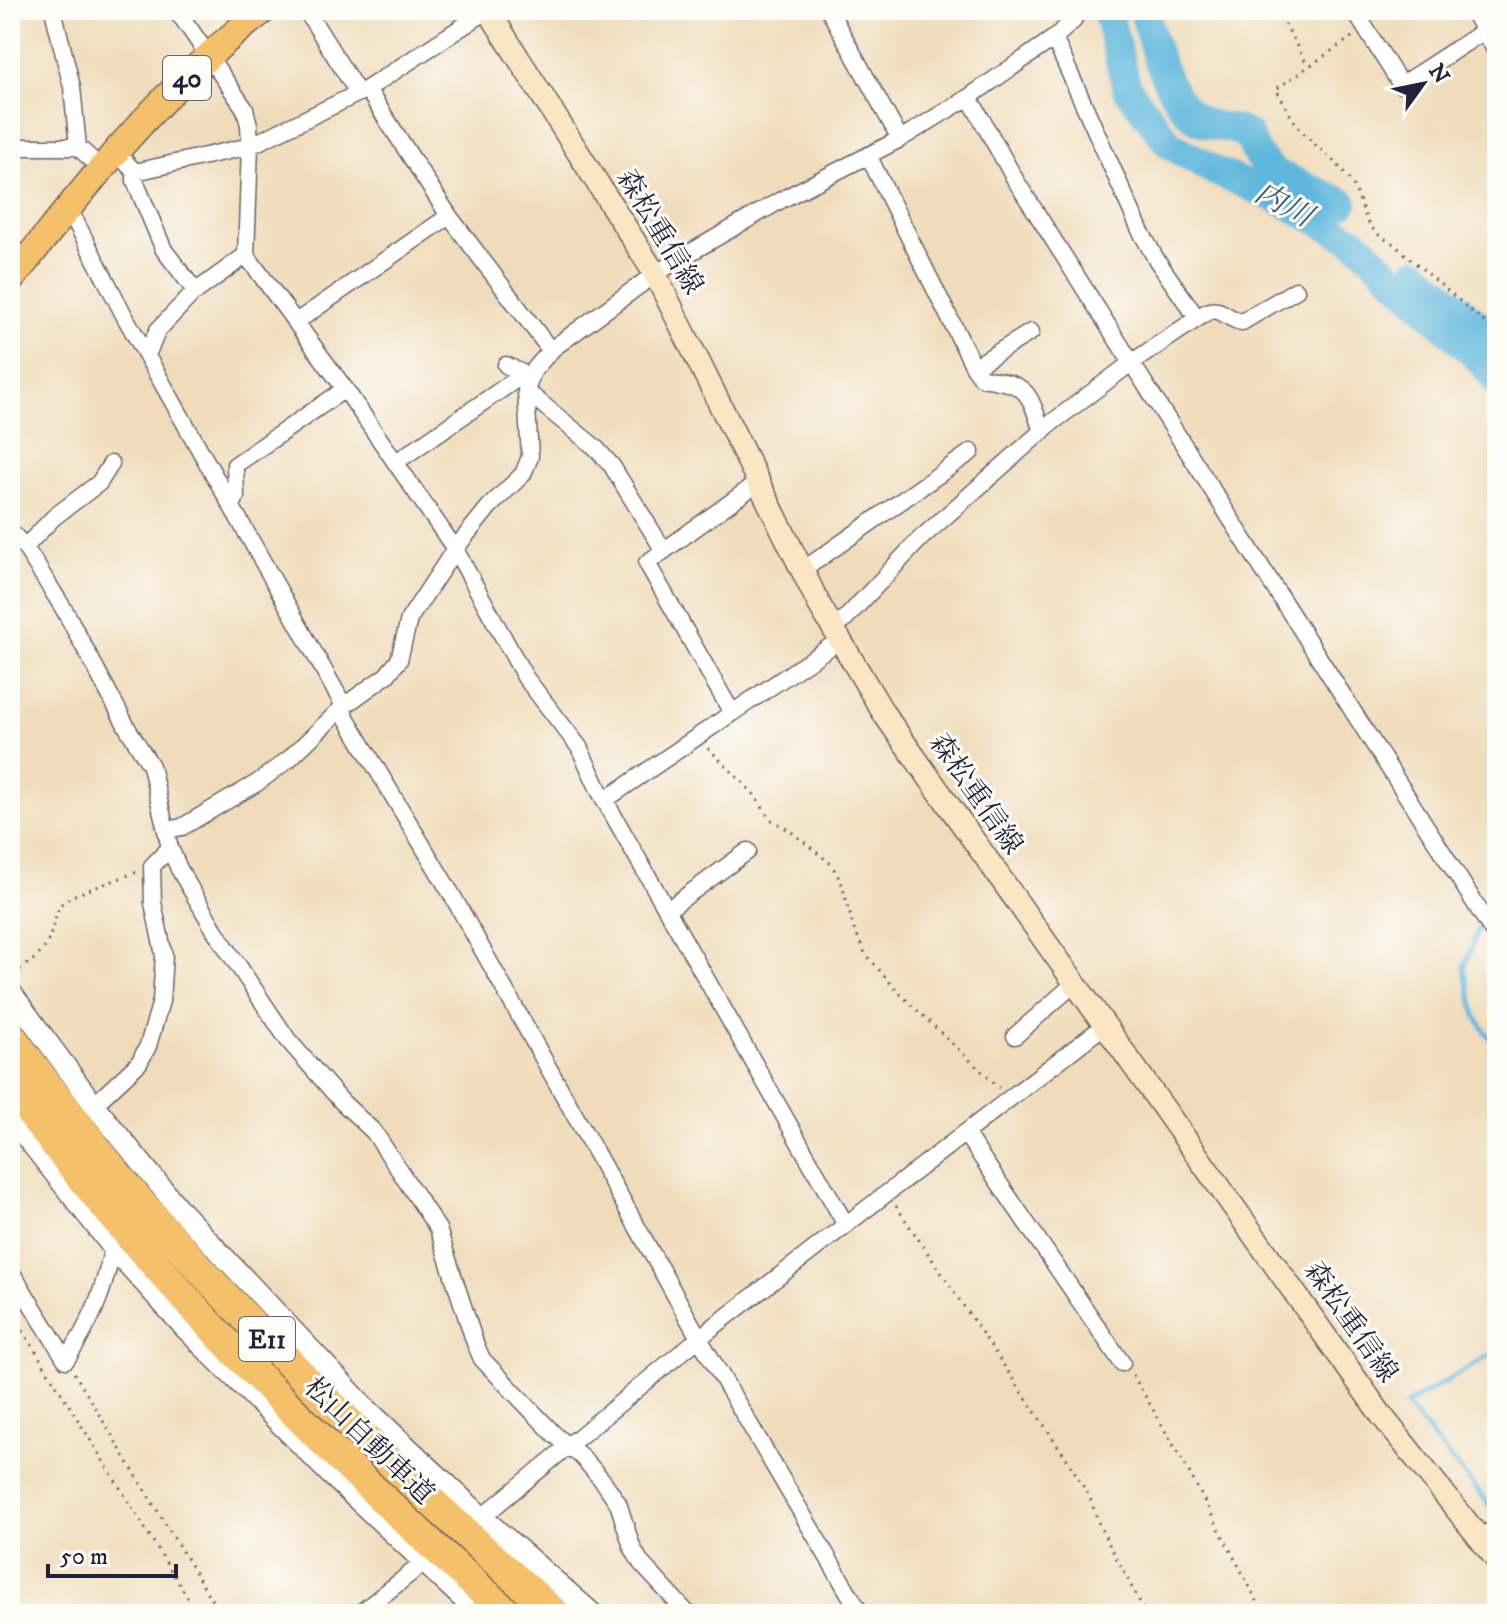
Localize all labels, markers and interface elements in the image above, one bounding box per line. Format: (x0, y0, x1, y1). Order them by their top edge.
north arrow (1383, 44, 1463, 124)
road number: 40 (163, 56, 211, 100)
text: N (1422, 59, 1455, 89)
street label: 森松重信線 (609, 163, 711, 301)
water label: 内川 (1248, 175, 1321, 237)
street label: 森松重信線 (921, 726, 1030, 861)
street label: 森松重信線 (1296, 1254, 1405, 1389)
road number: E11 (239, 1317, 295, 1361)
street label: 松山自動車道 (296, 1370, 442, 1512)
scale bar (48, 1528, 176, 1578)
text: 50 m (60, 1542, 108, 1572)

